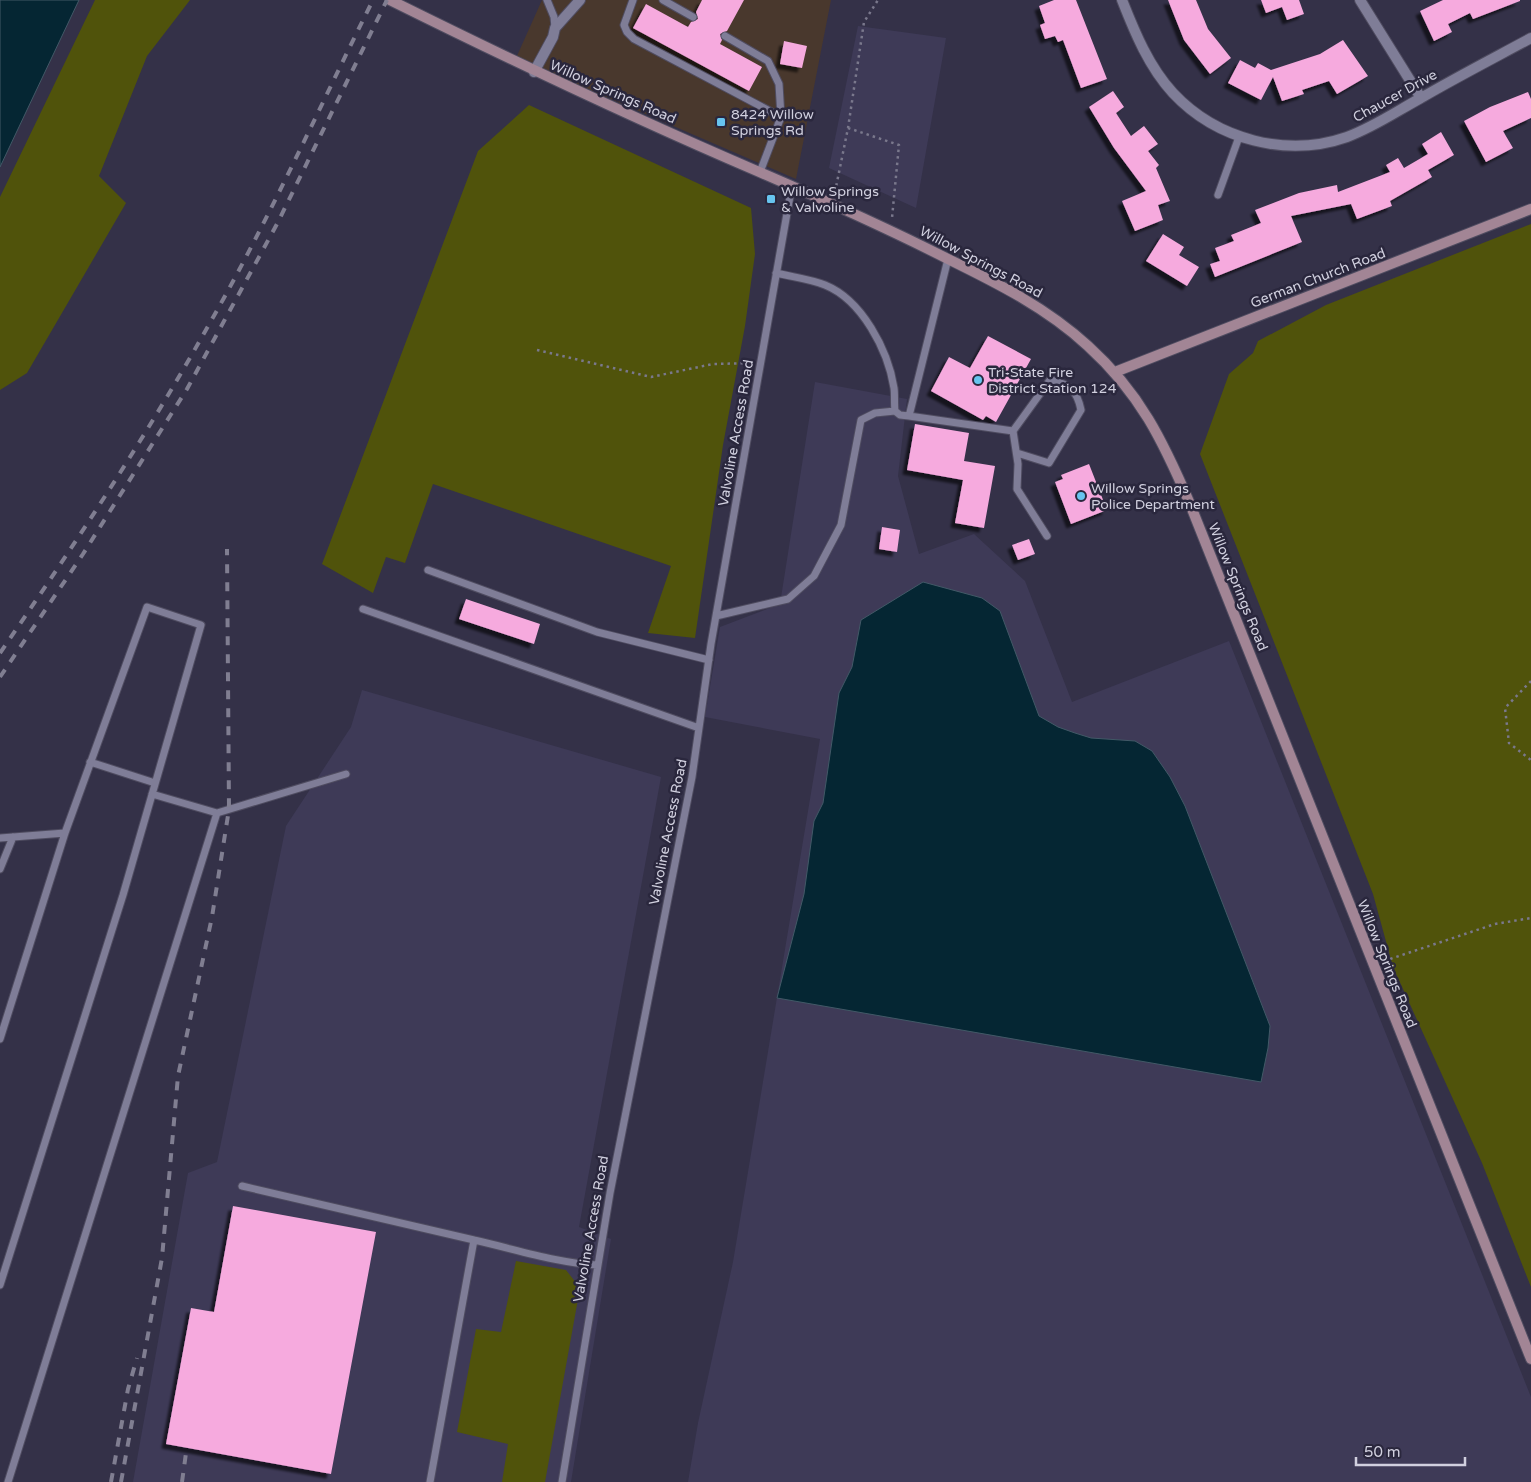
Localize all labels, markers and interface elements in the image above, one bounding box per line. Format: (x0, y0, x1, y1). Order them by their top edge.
street label: Willow Springs Road (547, 56, 679, 128)
street label: Chaucer Drive (1350, 66, 1440, 126)
place label: 8424 Willow Springs Rd (731, 106, 814, 139)
marker: 8424 Willow Springs Rd (715, 116, 727, 128)
place label: Willow Springs & Valvoline (781, 183, 879, 216)
marker: Willow Springs & Valvoline (765, 193, 777, 205)
street label: Willow Springs Road (917, 222, 1045, 302)
street label: German Church Road (1248, 244, 1388, 312)
street label: Valvoline Access Road (715, 358, 757, 508)
place label: Tri-State Fire District Station 124 (988, 364, 1117, 397)
marker: Tri-State Fire District Station 124 (972, 374, 984, 386)
place label: Willow Springs Police Department (1091, 480, 1215, 513)
marker: Willow Springs Police Department (1075, 490, 1087, 502)
street label: Willow Springs Road (1205, 520, 1271, 654)
street label: Valvoline Access Road (645, 757, 691, 907)
street label: Willow Springs Road (1354, 897, 1420, 1031)
street label: Valvoline Access Road (570, 1154, 612, 1304)
scale bar (1356, 1434, 1465, 1466)
text: 50 m (1364, 1443, 1401, 1461)

